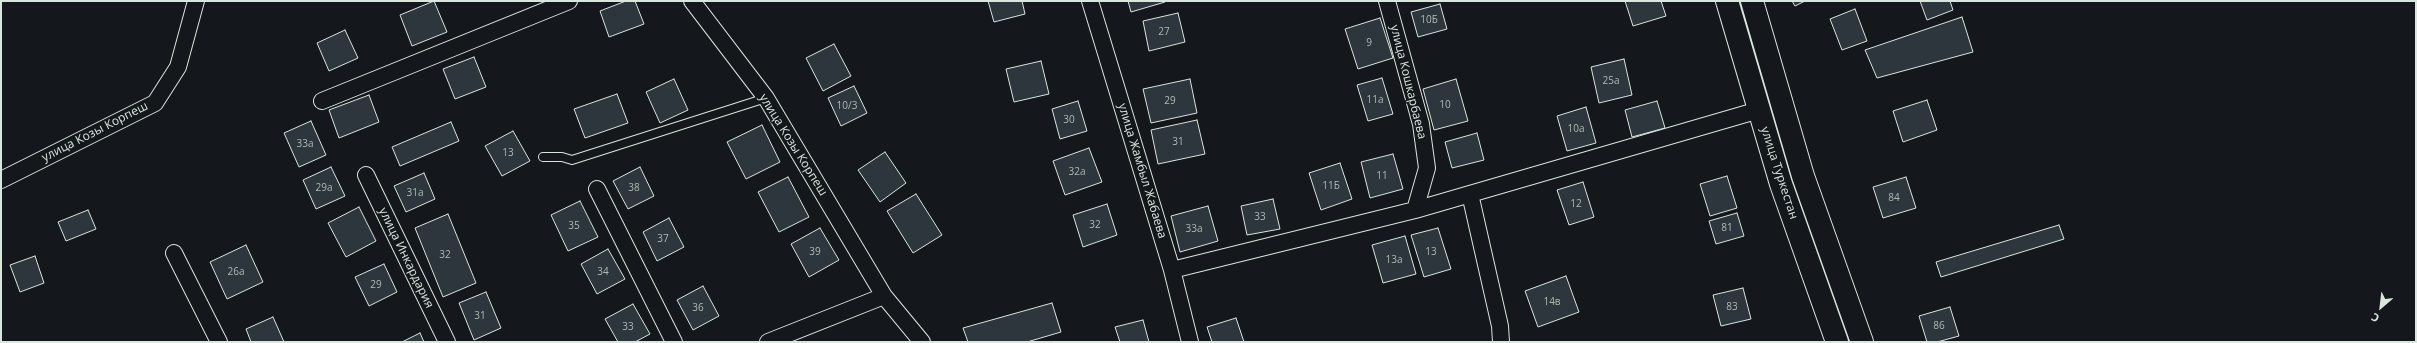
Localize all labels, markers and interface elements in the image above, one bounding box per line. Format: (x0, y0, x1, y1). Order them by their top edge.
house number: 10Б (1420, 14, 1438, 26)
street label: улица Кошкарбаева (1387, 23, 1429, 141)
house number: 27 (1158, 26, 1170, 38)
house number: 9 (1366, 37, 1372, 49)
house number: 25а (1603, 75, 1619, 87)
street label: улица Козы Корпеш (756, 91, 830, 199)
house number: 11а (1367, 94, 1383, 106)
house number: 29 (1164, 95, 1176, 107)
street label: улица Козы Корпеш (40, 99, 150, 165)
house number: 10 (1439, 99, 1451, 111)
house number: 10/3 (837, 100, 857, 112)
street label: улица Жамбыл Жабаева (1115, 102, 1169, 240)
house number: 30 (1063, 114, 1075, 126)
house number: 10а (1568, 123, 1584, 135)
street label: улица Туркестан (1757, 125, 1801, 221)
house number: 31 (1172, 136, 1184, 148)
house number: 33а (297, 138, 313, 150)
house number: 13 (502, 147, 514, 159)
house number: 32а (1069, 166, 1085, 178)
house number: 11 (1376, 170, 1388, 182)
house number: 11Б (1322, 180, 1340, 192)
house number: 29а (316, 182, 332, 194)
house number: 38 (628, 182, 640, 194)
house number: 31а (407, 187, 423, 199)
house number: 84 (1888, 192, 1900, 204)
house number: 12 (1570, 198, 1582, 210)
street label: улица Инкардария (375, 205, 437, 311)
house number: 33 (1254, 211, 1266, 223)
house number: 32 (1089, 219, 1101, 231)
house number: 35 (568, 220, 580, 232)
house number: 81 (1721, 222, 1733, 234)
house number: 33а (1186, 223, 1202, 235)
house number: 37 (657, 233, 669, 245)
house number: 39 (809, 246, 821, 258)
house number: 13 (1425, 246, 1437, 258)
house number: 32 (439, 249, 451, 261)
house number: 13а (1386, 254, 1402, 266)
house number: 26а (228, 266, 244, 278)
house number: 34 (597, 266, 609, 278)
house number: 29 (370, 279, 382, 291)
north arrow (2361, 287, 2401, 327)
house number: 14в (1543, 296, 1561, 308)
house number: 83 (1726, 301, 1738, 313)
house number: 36 (692, 302, 704, 314)
house number: 31 (474, 310, 486, 322)
text: С (2369, 310, 2382, 326)
house number: 86 (1933, 320, 1945, 332)
house number: 33 (622, 321, 634, 333)

